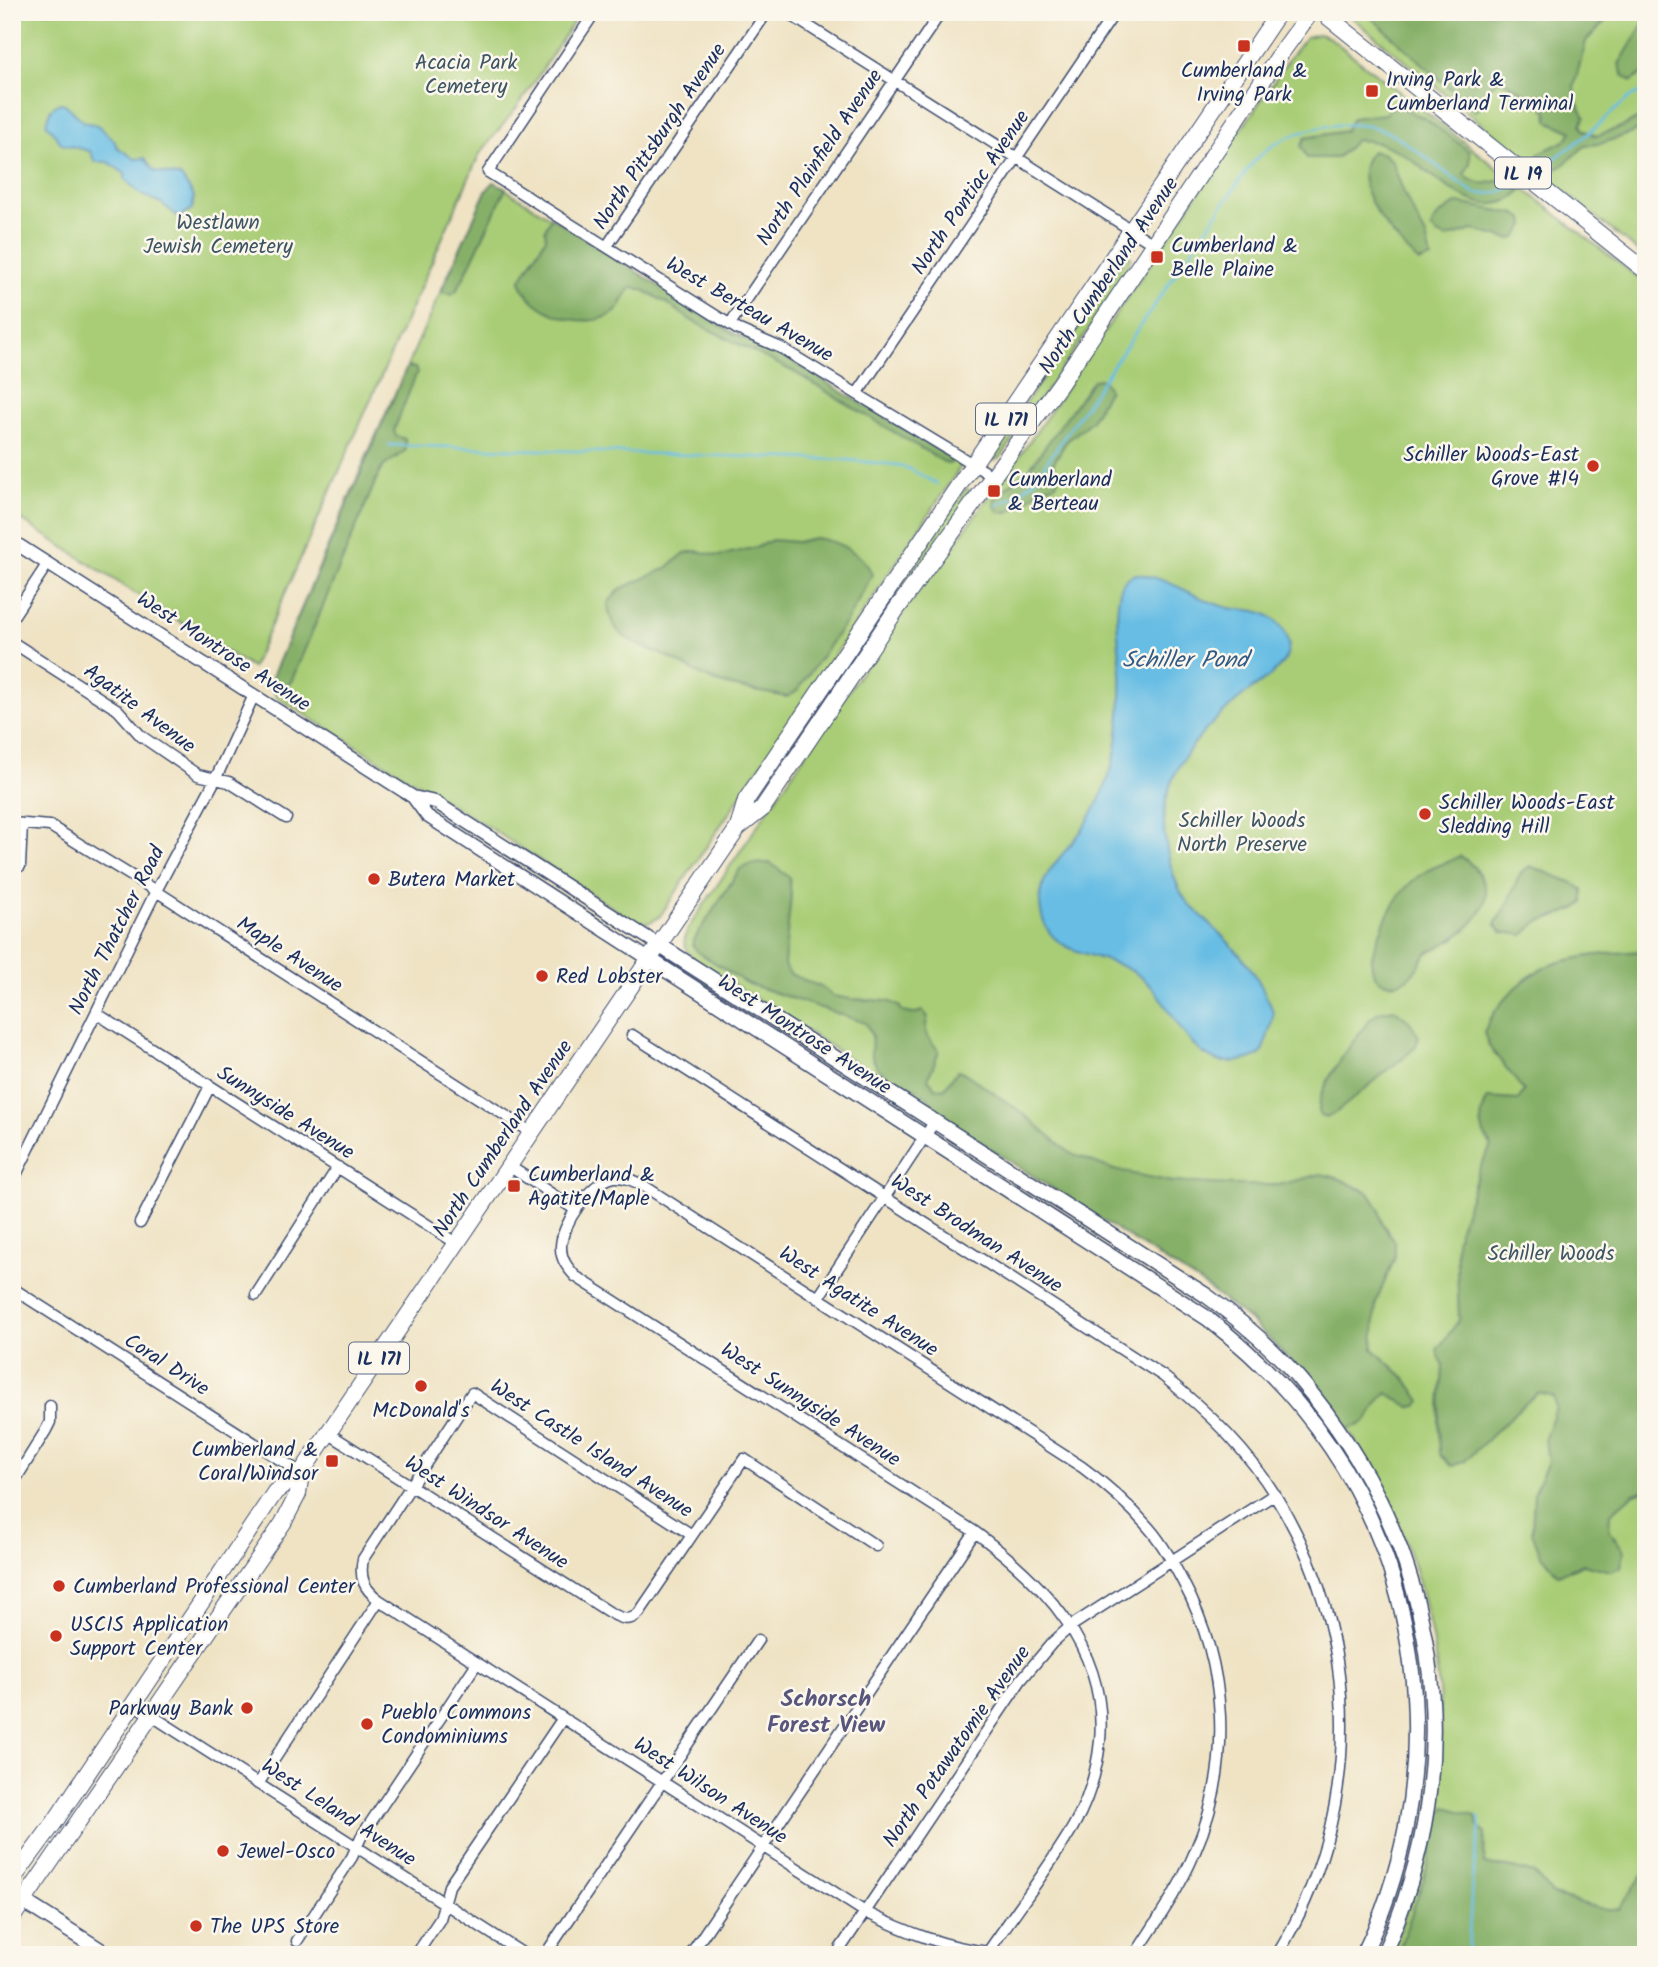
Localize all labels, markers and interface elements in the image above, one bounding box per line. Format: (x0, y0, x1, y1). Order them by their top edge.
street label: North Pittsburgh Avenue (585, 36, 736, 237)
marker: Cumberland & Irving Park (1236, 38, 1252, 54)
park label: Acacia Park Cemetery (415, 47, 517, 104)
place label: Cumberland & Irving Park (1181, 55, 1307, 112)
street label: North Plainfield Avenue (749, 62, 892, 253)
place label: Irving Park & Cumberland Terminal (1386, 64, 1573, 121)
marker: Irving Park & Cumberland Terminal (1364, 83, 1380, 99)
street label: North Pontiac Avenue (904, 103, 1039, 282)
road number: IL 19 (1495, 158, 1551, 188)
street label: North Cumberland Avenue (1031, 170, 1188, 381)
park label: Westlawn Jewish Cemetery (143, 207, 293, 264)
place label: Cumberland & Belle Plaine (1171, 230, 1298, 287)
street label: West Berteau Avenue (659, 249, 840, 372)
marker: Cumberland & Belle Plaine (1149, 249, 1165, 265)
road number: IL 171 (976, 404, 1036, 434)
place label: Schiller Woods-East Grove #14 (1403, 439, 1580, 496)
marker: Schiller Woods-East Grove #14 (1585, 458, 1601, 474)
place label: Cumberland & Berteau (1008, 464, 1112, 521)
marker: Cumberland & Berteau (986, 483, 1002, 499)
street label: West Montrose Avenue (130, 583, 317, 721)
water label: Schiller Pond (1122, 643, 1253, 679)
street label: Agatite Avenue (76, 656, 203, 763)
place label: Schiller Woods-East Sledding Hill (1439, 787, 1615, 844)
park label: Schiller Woods North Preserve (1177, 805, 1308, 862)
marker: Schiller Woods-East Sledding Hill (1417, 806, 1433, 822)
street label: North Thatcher Road (60, 840, 175, 1021)
place label: Butera Market (388, 864, 516, 897)
marker: Butera Market (366, 871, 382, 887)
street label: Maple Avenue (229, 908, 349, 1002)
place label: Red Lobster (556, 961, 663, 994)
street label: West Montrose Avenue (711, 966, 898, 1104)
marker: Red Lobster (534, 968, 550, 984)
street label: North Cumberland Avenue (425, 1033, 582, 1244)
street label: Sunnyside Avenue (210, 1058, 361, 1169)
place label: Cumberland & Agatite/Maple (528, 1159, 655, 1216)
street label: West Brodman Avenue (883, 1166, 1069, 1303)
marker: Cumberland & Agatite/Maple (506, 1178, 522, 1194)
street label: West Agatite Avenue (772, 1238, 945, 1367)
park label: Schiller Woods (1488, 1238, 1614, 1271)
street label: Coral Drive (117, 1325, 216, 1406)
street label: West Sunnyside Avenue (714, 1335, 907, 1476)
road number: IL 171 (349, 1342, 409, 1374)
street label: West Castle Island Avenue (483, 1371, 700, 1528)
marker: McDonald's (413, 1378, 429, 1394)
place label: McDonald's (372, 1395, 470, 1428)
place label: Cumberland & Coral/Windsor (191, 1434, 319, 1491)
street label: West Windsor Avenue (397, 1448, 575, 1579)
marker: Cumberland & Coral/Windsor (324, 1453, 340, 1469)
place label: Cumberland Professional Center (73, 1571, 356, 1604)
marker: Cumberland Professional Center (51, 1578, 67, 1594)
place label: USCIS Application Support Center (70, 1609, 228, 1666)
marker: USCIS Application Support Center (48, 1628, 64, 1644)
street label: North Potawatomie Avenue (875, 1638, 1040, 1855)
district label: Schorsch Forest View (767, 1682, 886, 1744)
place label: Parkway Bank (108, 1693, 233, 1726)
place label: Pueblo Commons Condominiums (381, 1697, 531, 1754)
marker: Parkway Bank (239, 1700, 255, 1716)
marker: Pueblo Commons Condominiums (359, 1716, 375, 1732)
street label: West Wilson Avenue (627, 1729, 794, 1854)
street label: West Leland Avenue (254, 1751, 423, 1876)
place label: Jewel-Osco (237, 1836, 335, 1869)
marker: Jewel-Osco (215, 1843, 231, 1859)
place label: The UPS Store (210, 1911, 340, 1944)
marker: The UPS Store (188, 1918, 204, 1934)

